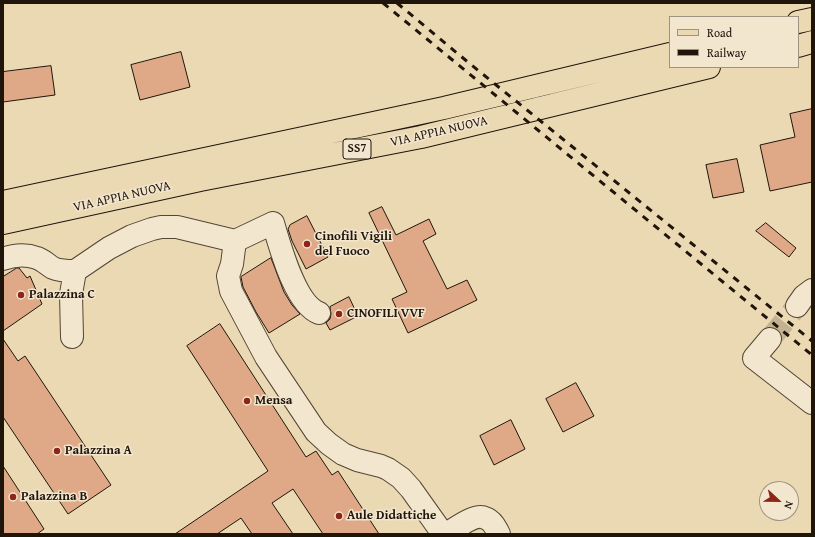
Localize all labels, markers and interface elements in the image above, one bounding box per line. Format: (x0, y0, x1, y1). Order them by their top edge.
legend (669, 16, 799, 68)
text: Road (707, 24, 732, 41)
text: Railway (707, 44, 746, 61)
street label: VIA APPIA NUOVA (389, 113, 489, 151)
road number: SS7 (343, 139, 371, 159)
street label: VIA APPIA NUOVA (72, 178, 172, 216)
place label: Cinofili Vigili del Fuoco (315, 229, 392, 260)
marker: Cinofili Vigili del Fuoco (302, 239, 312, 249)
place label: Palazzina C (29, 287, 95, 303)
marker: Palazzina C (16, 290, 26, 300)
place label: CINOFILI VVF (347, 306, 425, 322)
marker: CINOFILI VVF (334, 309, 344, 319)
place label: Mensa (255, 393, 292, 409)
marker: Mensa (242, 396, 252, 406)
place label: Palazzina A (65, 443, 132, 459)
marker: Palazzina A (52, 446, 62, 456)
north arrow (759, 481, 799, 521)
place label: Palazzina B (21, 489, 88, 505)
marker: Palazzina B (8, 492, 18, 502)
text: N (780, 499, 798, 512)
place label: Aule Didattiche (347, 508, 436, 524)
marker: Aule Didattiche (334, 511, 344, 521)

